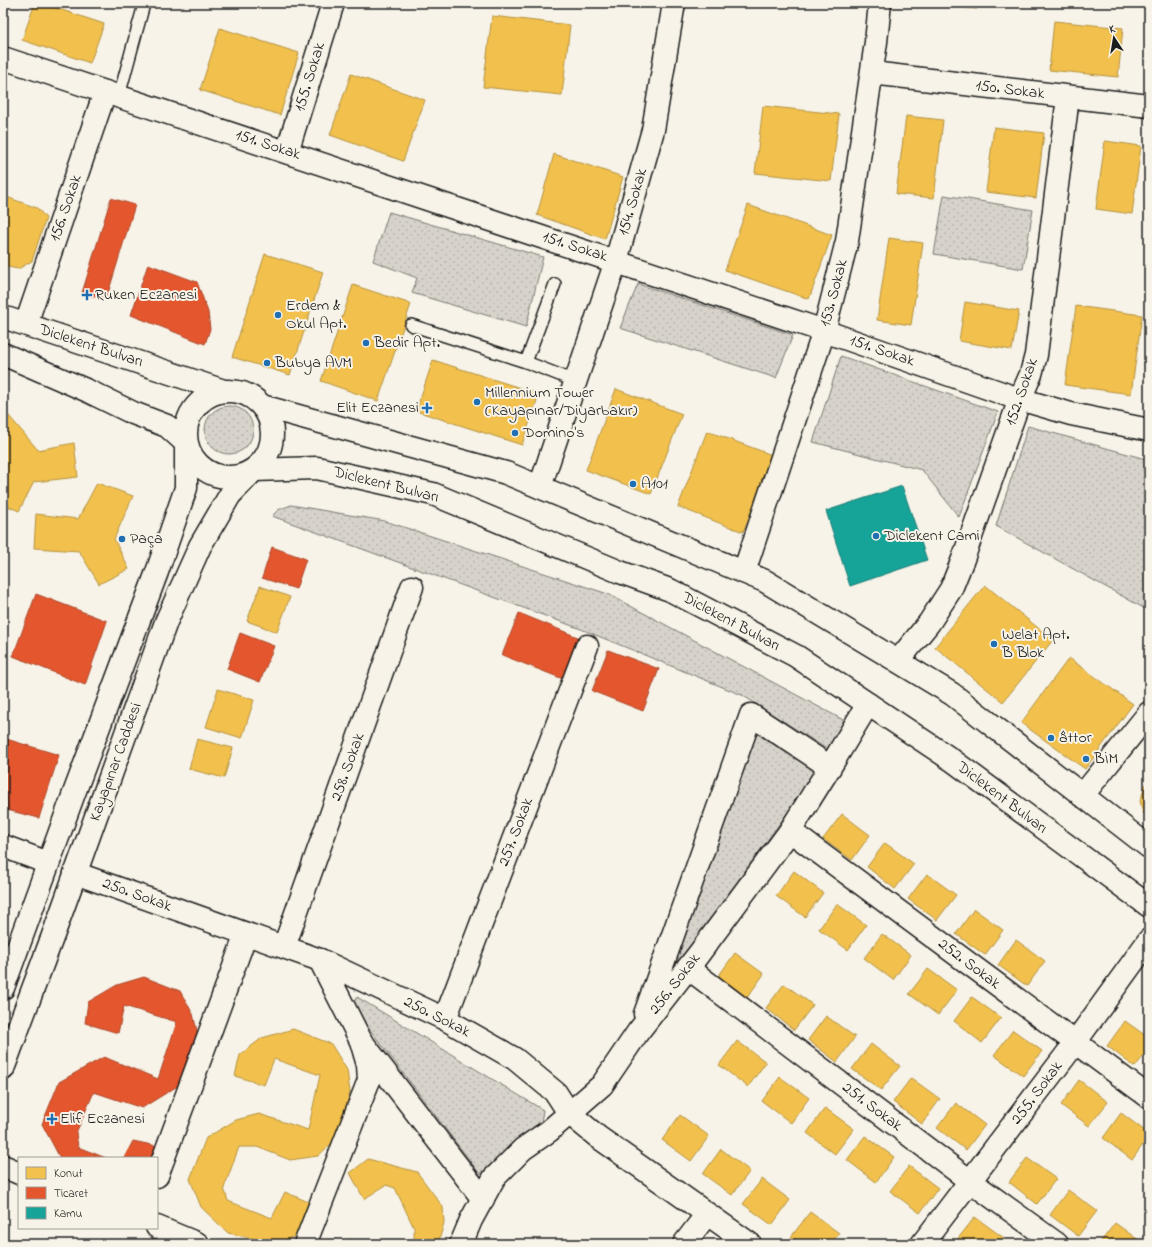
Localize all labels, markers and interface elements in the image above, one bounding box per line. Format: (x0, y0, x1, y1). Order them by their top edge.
north arrow (1094, 18, 1134, 58)
text: K (1108, 21, 1117, 38)
street label: 155. Sokak (288, 38, 332, 115)
street label: 150. Sokak (974, 74, 1047, 106)
street label: 151. Sokak (232, 123, 305, 167)
street label: 154. Sokak (612, 165, 654, 238)
street label: 156. Sokak (43, 170, 89, 245)
street label: 151. Sokak (539, 225, 612, 269)
street label: 153. Sokak (813, 256, 855, 329)
place label: Ruken Eczanesi (95, 283, 197, 307)
marker: Ruken Eczanesi (82, 290, 92, 300)
place label: Erdem & Okul Apt. (286, 294, 347, 336)
marker: Erdem & Okul Apt. (273, 310, 283, 320)
street label: Diclekent Bulvarı (35, 318, 146, 374)
street label: 151. Sokak (846, 329, 919, 374)
place label: Bedir Apt. (373, 331, 440, 355)
marker: Bedir Apt. (361, 338, 371, 348)
place label: Bubya AVM (274, 351, 352, 375)
street label: 152. Sokak (999, 354, 1045, 429)
marker: Bubya AVM (262, 358, 272, 368)
place label: Millennium Tower (Kayapınar/Diyarbakır) (485, 381, 638, 423)
place label: Elit Eczanesi (336, 396, 419, 420)
marker: Millennium Tower (Kayapınar/Diyarbakır) (472, 397, 482, 407)
marker: Elit Eczanesi (422, 403, 432, 413)
place label: Domino's (522, 421, 584, 445)
marker: Domino's (510, 428, 520, 438)
street label: Diclekent Bulvarı (330, 460, 442, 510)
place label: A101 (641, 472, 668, 496)
marker: A101 (628, 479, 638, 489)
place label: Diclekent Cami (883, 524, 980, 548)
place label: Paça (130, 527, 163, 551)
marker: Diclekent Cami (871, 531, 881, 541)
marker: Paça (117, 534, 127, 544)
street label: Diclekent Bulvarı (677, 586, 785, 658)
place label: Welat Apt. B Blok (1001, 623, 1069, 665)
marker: Welat Apt. B Blok (989, 639, 999, 649)
street label: Kayapınar Caddesi (83, 699, 149, 825)
place label: âttor (1059, 726, 1092, 750)
street label: 258. Sokak (325, 729, 372, 805)
marker: âttor (1046, 733, 1056, 743)
place label: BİM (1093, 747, 1118, 771)
marker: BİM (1081, 754, 1091, 764)
street label: Diclekent Bulvarı (951, 755, 1053, 840)
street label: 257. Sokak (492, 793, 540, 870)
street label: 250. Sokak (99, 871, 176, 919)
street label: 252. Sokak (933, 932, 1006, 996)
street label: 256. Sokak (643, 947, 707, 1020)
street label: 250. Sokak (399, 990, 475, 1044)
street label: 255. Sokak (1005, 1055, 1070, 1130)
street label: 251. Sokak (837, 1076, 908, 1138)
place label: Elif Eczanesi (60, 1107, 145, 1131)
marker: Elif Eczanesi (47, 1114, 57, 1124)
legend (18, 1157, 158, 1229)
text: Konut (54, 1165, 83, 1183)
text: Ticaret (54, 1185, 88, 1203)
text: Kamu (54, 1205, 83, 1223)

